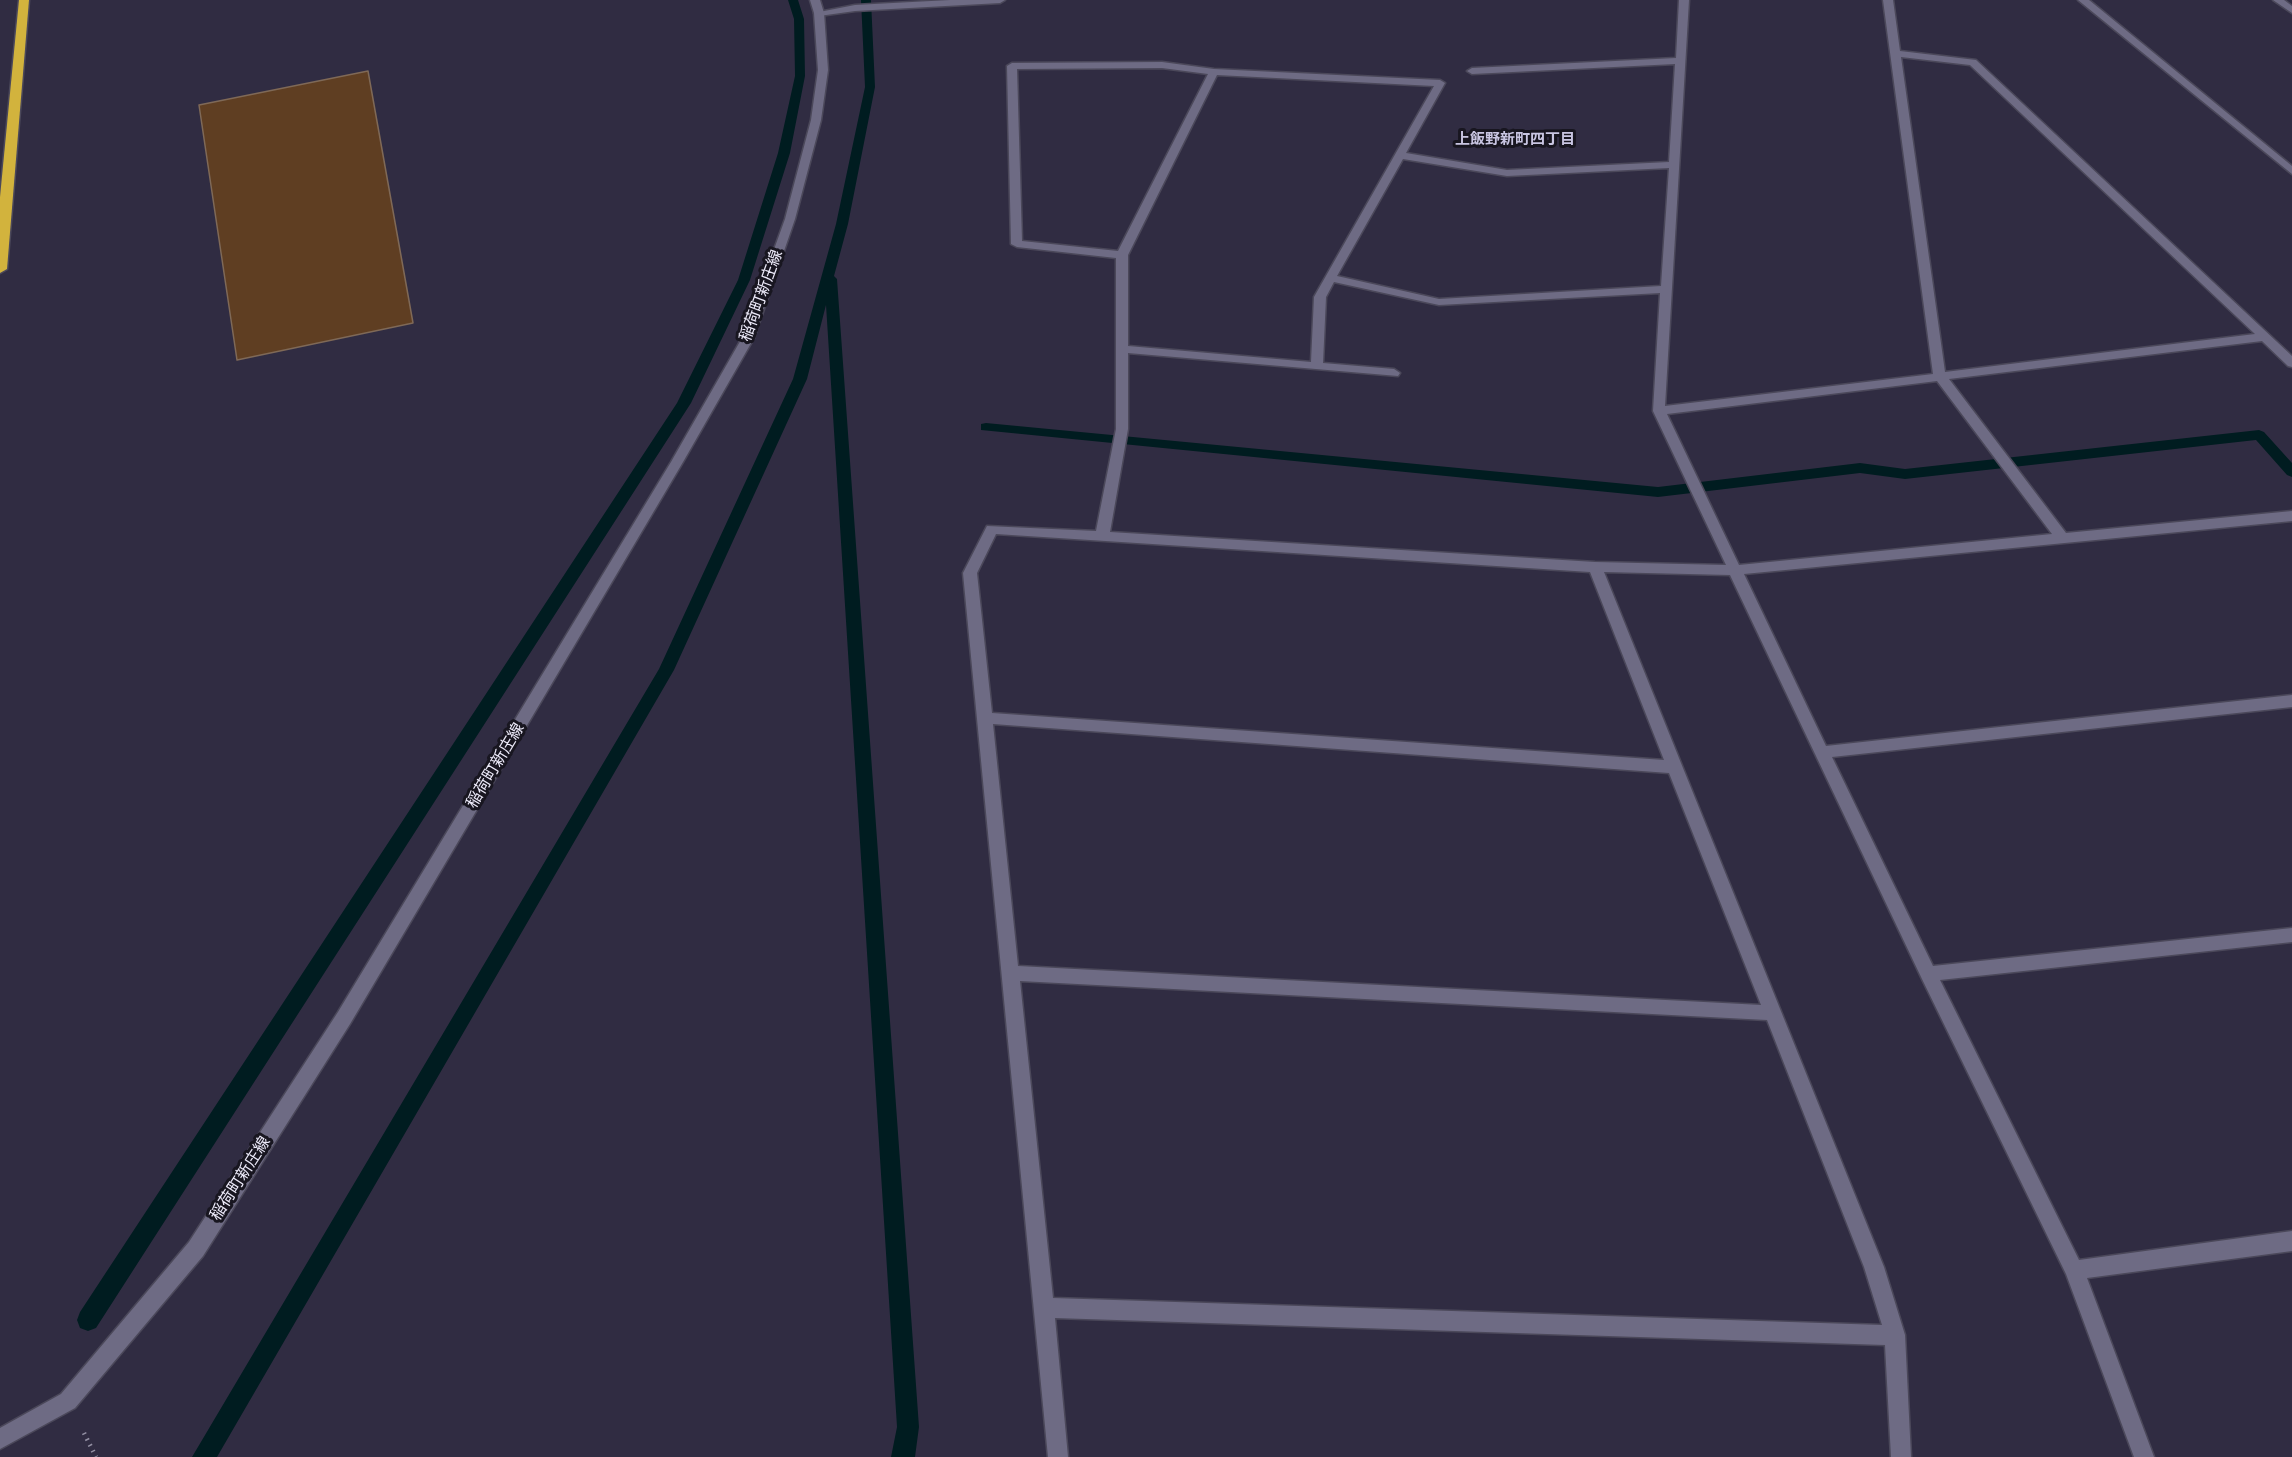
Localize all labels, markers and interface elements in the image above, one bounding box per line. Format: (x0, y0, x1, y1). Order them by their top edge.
district label: 上飯野新町四丁目 (1455, 131, 1575, 149)
street label: 稲荷町新庄線 (737, 248, 787, 344)
street label: 稲荷町新庄線 (463, 720, 529, 812)
street label: 稲荷町新庄線 (207, 1134, 275, 1224)

